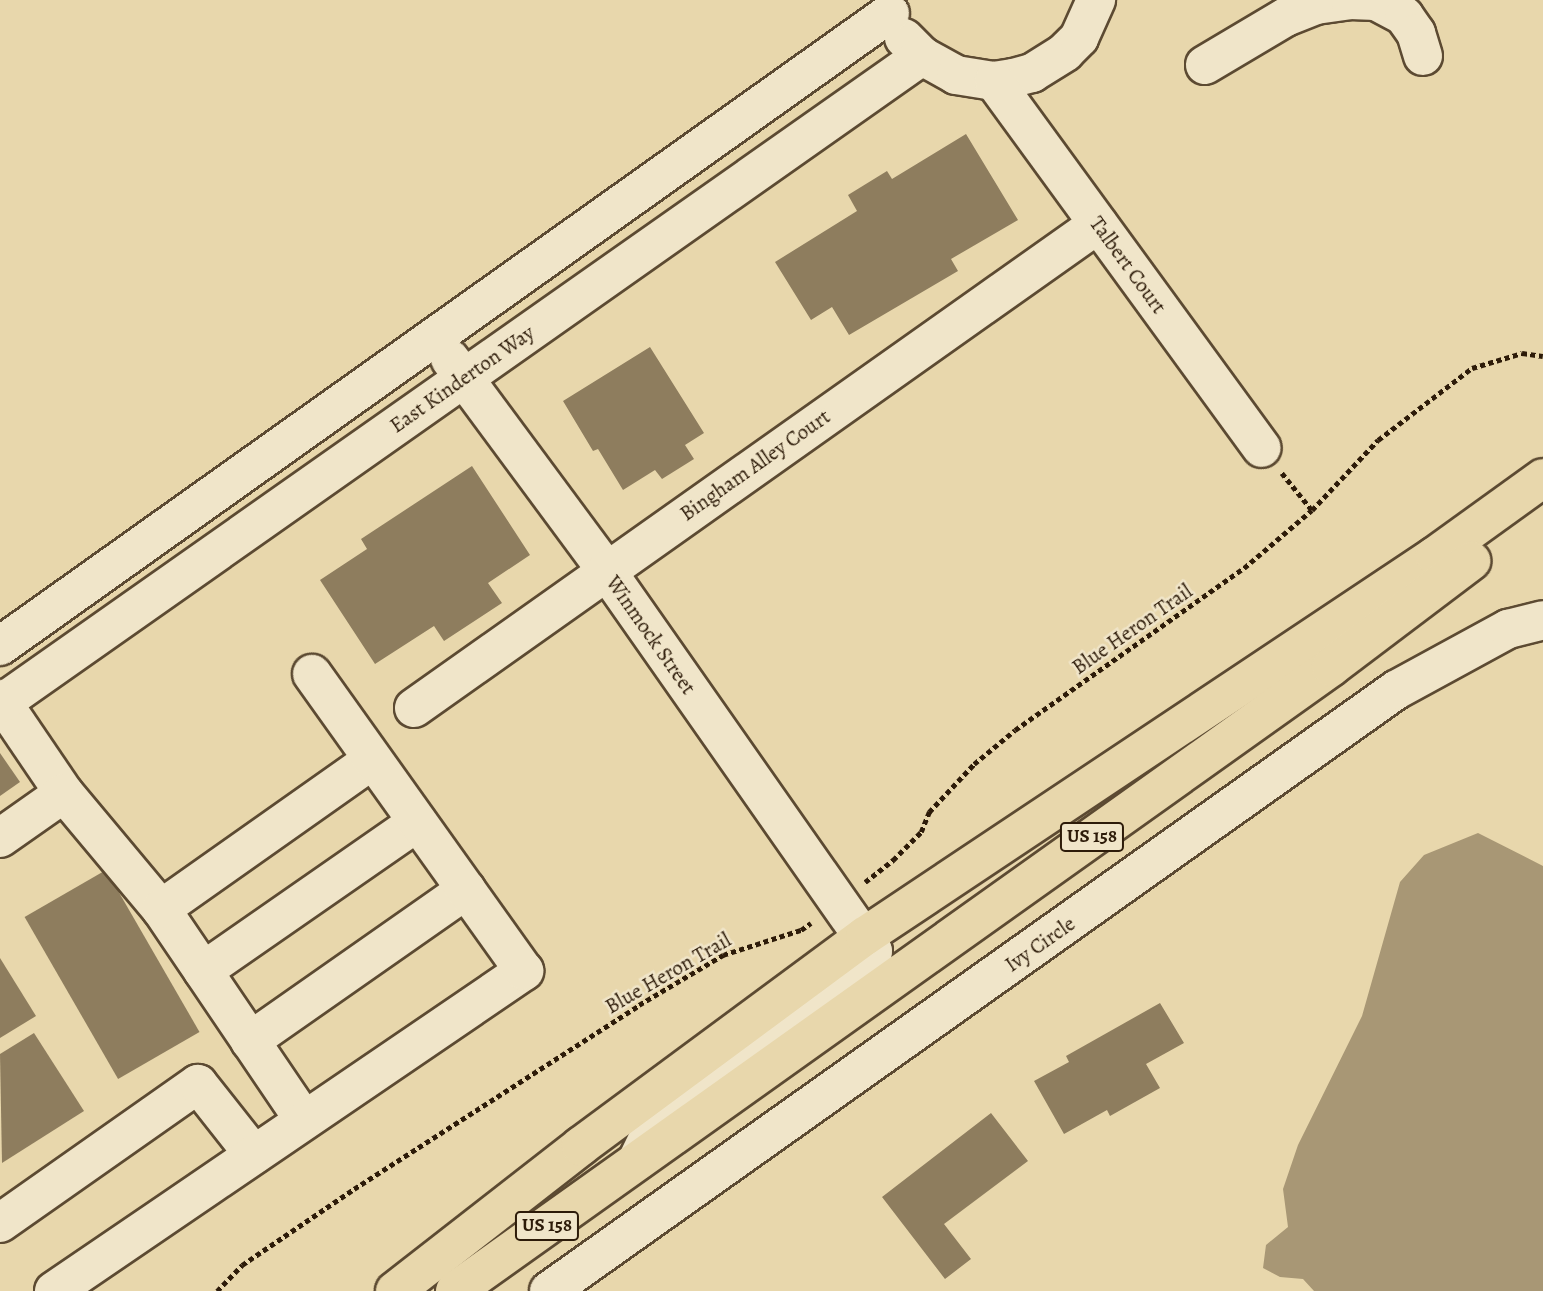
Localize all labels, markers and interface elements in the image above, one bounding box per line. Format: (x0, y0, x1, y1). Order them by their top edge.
street label: Talbert Court (1084, 211, 1172, 319)
street label: East Kinderton Way (385, 320, 539, 438)
street label: Bingham Alley Court (675, 404, 835, 526)
street label: Winmock Street (601, 571, 701, 699)
street label: Blue Heron Trail (1067, 578, 1197, 680)
road number: US 158 (1059, 822, 1125, 852)
street label: Ivy Circle (1000, 911, 1080, 977)
street label: Blue Heron Trail (601, 927, 735, 1019)
road number: US 158 (514, 1210, 580, 1242)

